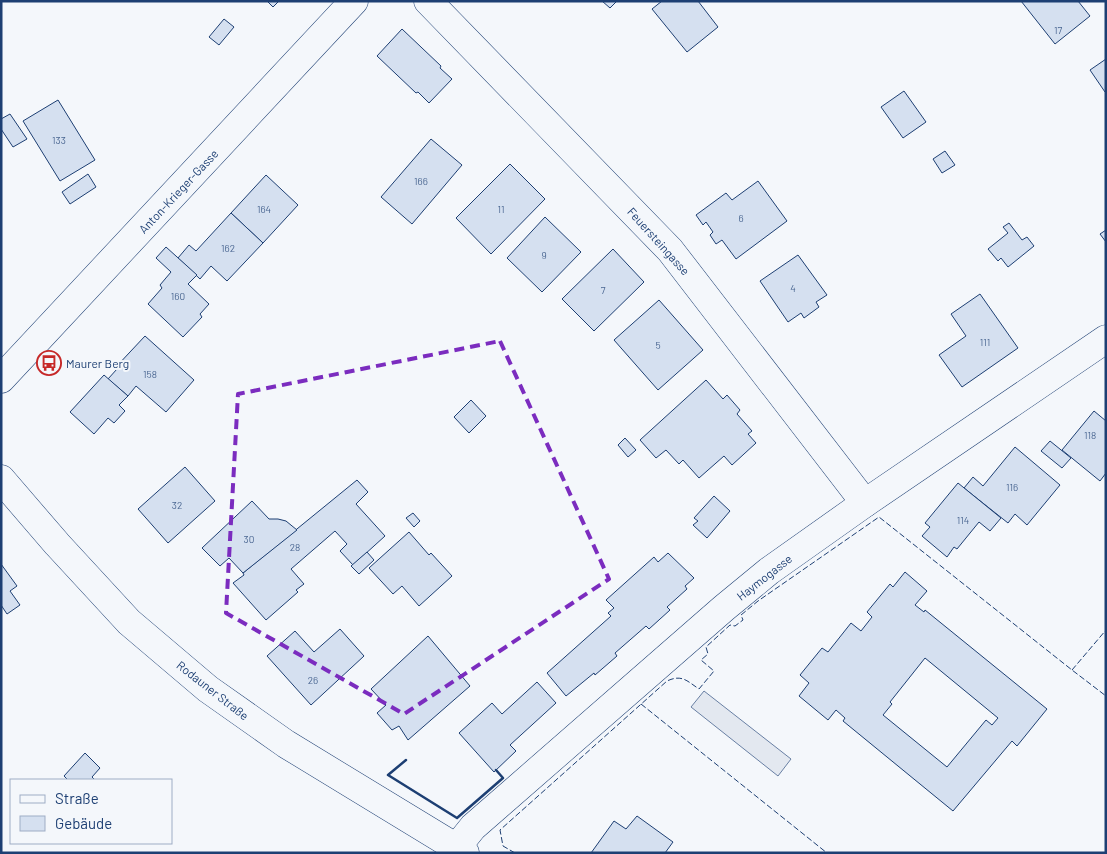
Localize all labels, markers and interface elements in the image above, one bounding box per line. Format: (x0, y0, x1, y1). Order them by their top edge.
house number: 17 (1054, 24, 1062, 36)
house number: 133 (52, 134, 66, 146)
street label: Anton-Krieger-Gasse (135, 146, 221, 236)
house number: 166 (414, 175, 428, 187)
house number: 164 (257, 203, 271, 215)
house number: 11 (497, 203, 505, 215)
street label: Feuersteingasse (625, 204, 693, 278)
house number: 6 (738, 212, 744, 224)
house number: 162 (221, 242, 235, 254)
house number: 9 (541, 249, 547, 261)
house number: 4 (790, 282, 796, 294)
house number: 7 (601, 284, 606, 296)
house number: 160 (171, 290, 185, 302)
house number: 111 (980, 336, 990, 348)
house number: 5 (655, 339, 661, 351)
bus stop icon: Maurer Berg (36, 350, 62, 376)
place label: Maurer Berg (66, 356, 129, 370)
house number: 158 (143, 368, 157, 380)
house number: 118 (1084, 429, 1096, 441)
house number: 116 (1006, 481, 1018, 493)
house number: 32 (172, 499, 182, 511)
house number: 114 (957, 514, 969, 526)
house number: 30 (244, 533, 254, 545)
house number: 28 (290, 541, 300, 553)
street label: Haymogasse (734, 551, 794, 603)
street label: Rodauner Straße (174, 658, 252, 722)
house number: 26 (308, 674, 318, 686)
legend (10, 779, 172, 844)
text: Straße (55, 789, 99, 807)
text: Gebäude (55, 814, 112, 832)

